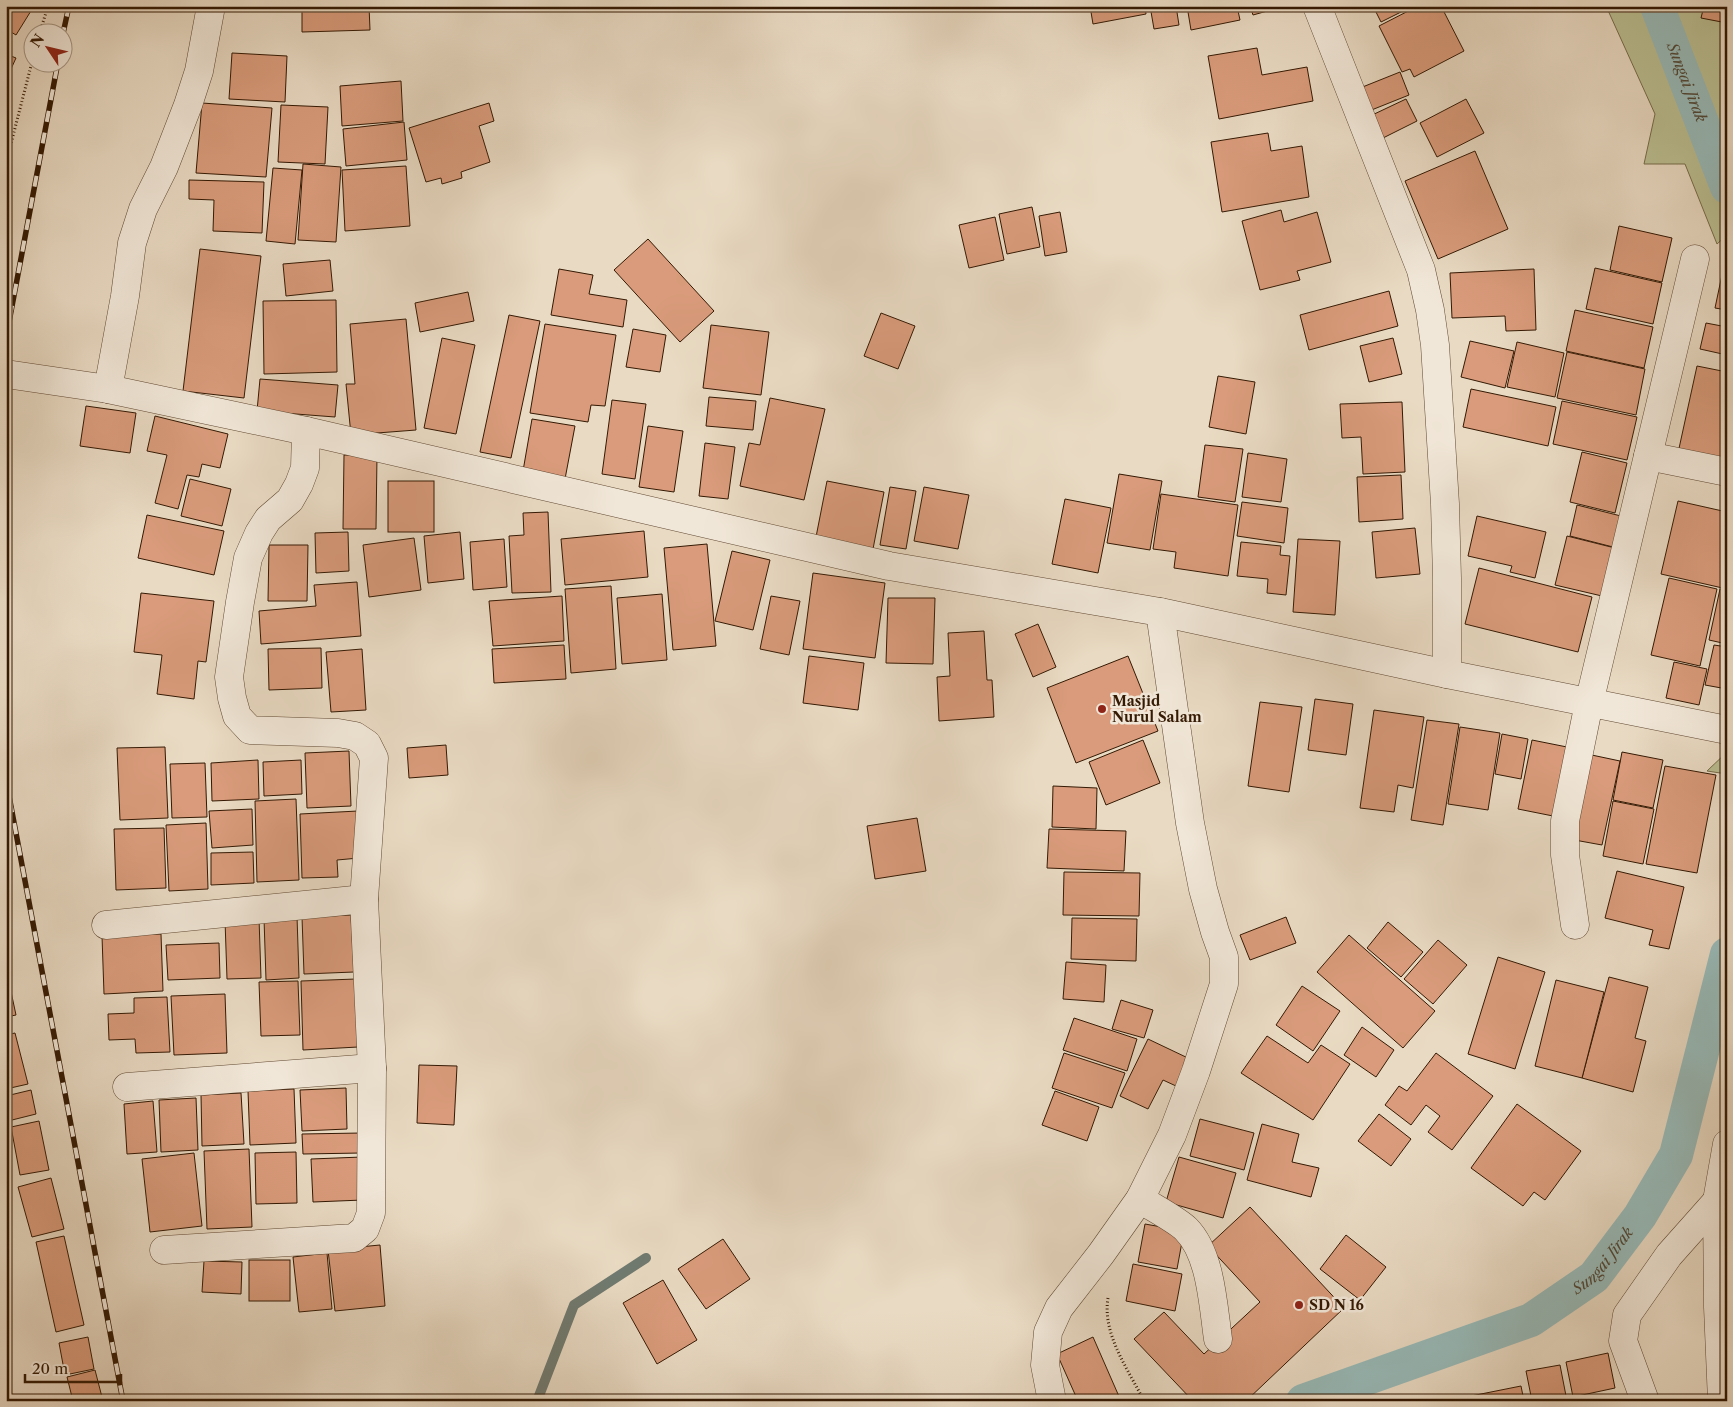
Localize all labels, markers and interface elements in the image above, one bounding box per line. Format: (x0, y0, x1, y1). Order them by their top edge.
north arrow (22, 22, 72, 72)
text: N (26, 30, 48, 51)
water label: Sungai Jirak (1663, 39, 1711, 125)
place label: Masjid Nurul Salam (1112, 692, 1202, 726)
marker: Masjid Nurul Salam (1096, 703, 1108, 715)
water label: Sungai Jirak (1568, 1223, 1637, 1299)
place label: SD N 16 (1309, 1296, 1364, 1314)
marker: SD N 16 (1293, 1299, 1305, 1311)
scale bar (25, 1352, 121, 1384)
text: 20 m (32, 1359, 68, 1378)

